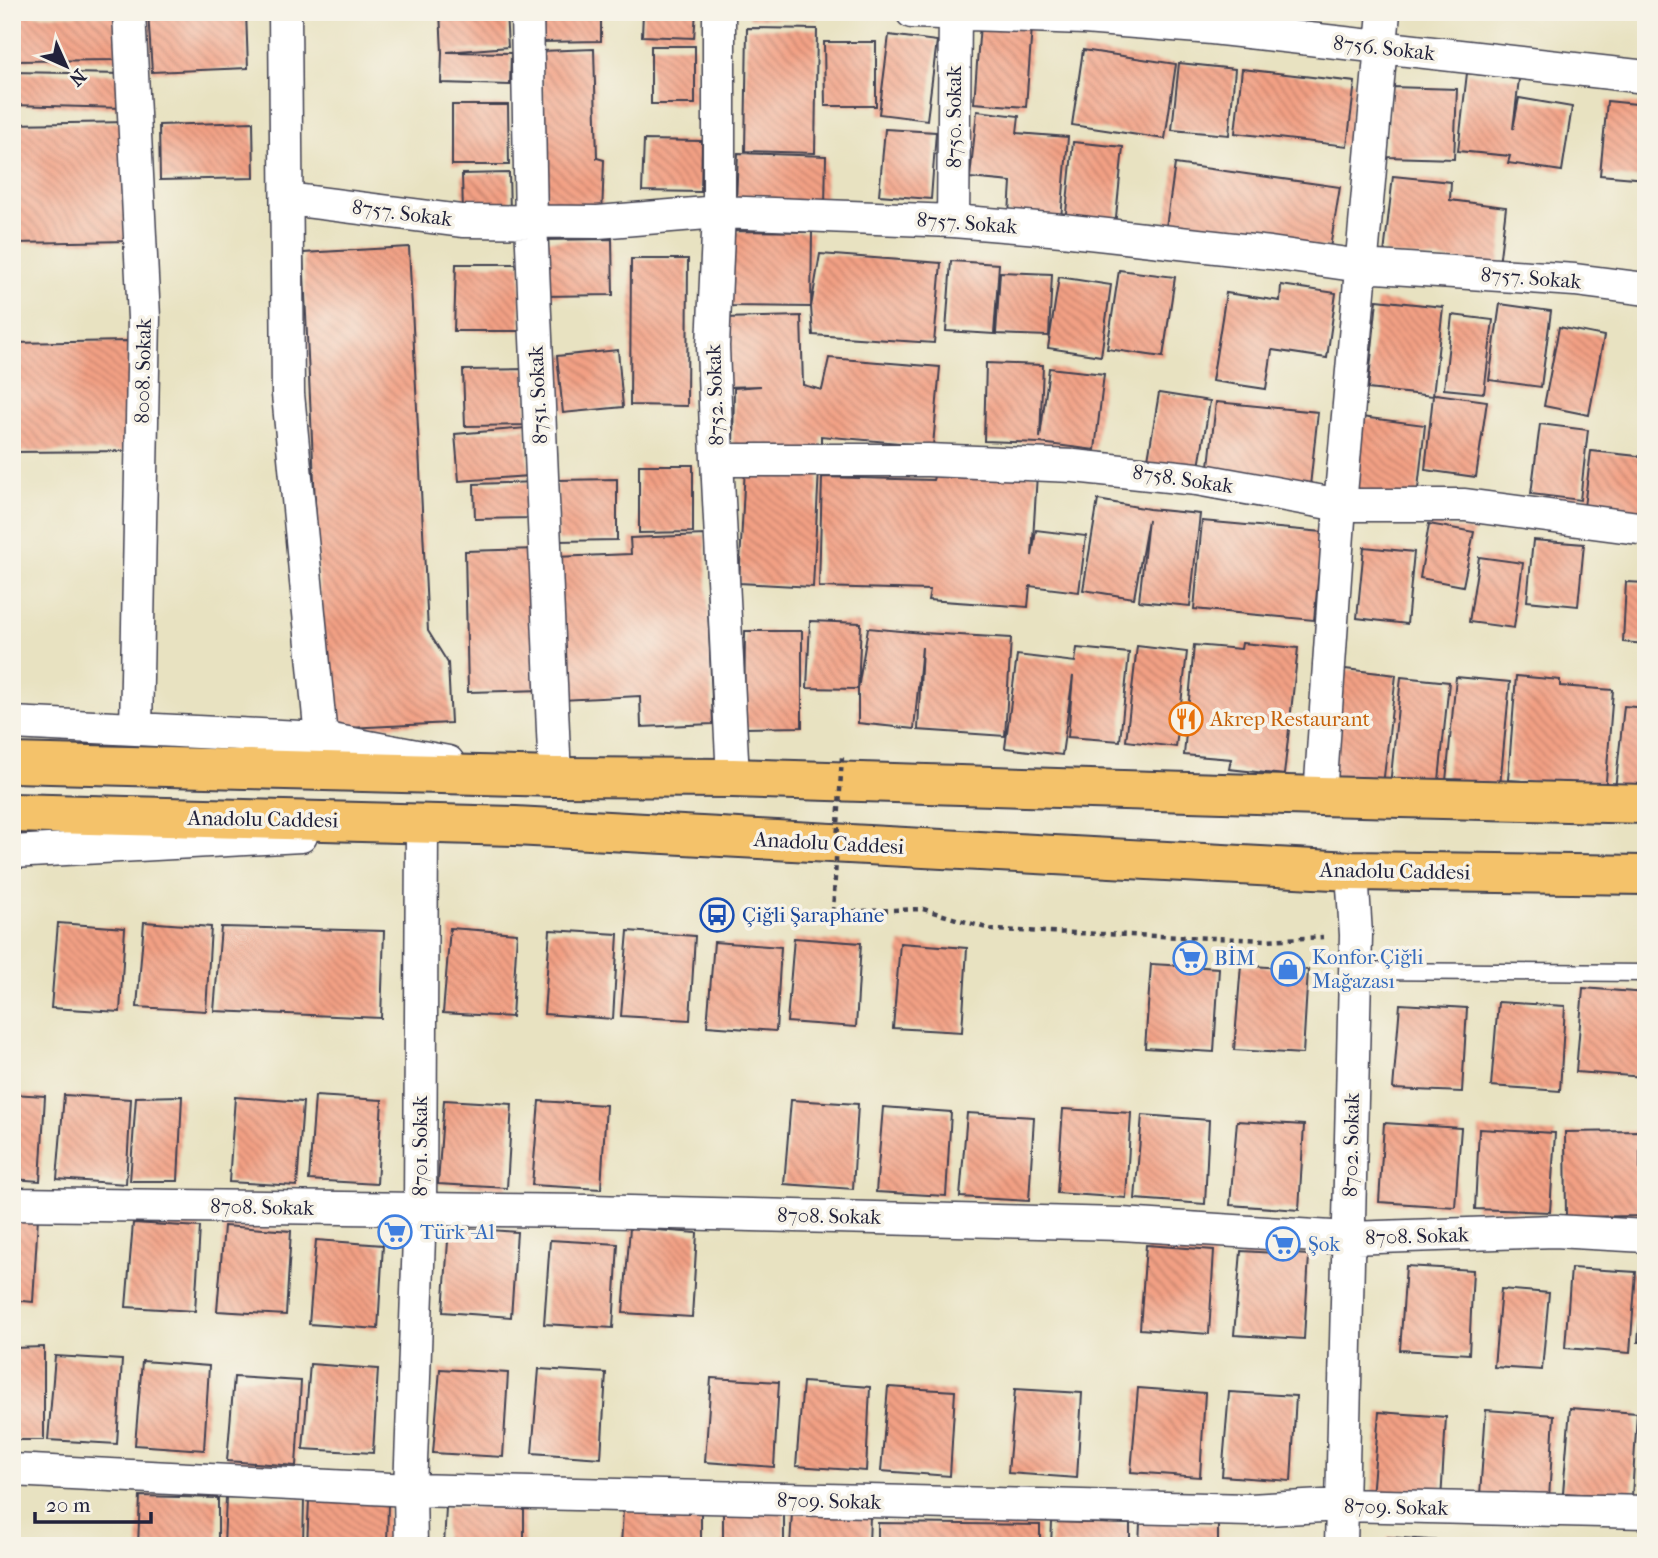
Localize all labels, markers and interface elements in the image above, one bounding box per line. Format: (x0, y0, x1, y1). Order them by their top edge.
street label: 8756. Sokak (1332, 31, 1436, 65)
north arrow (32, 32, 102, 102)
text: N (64, 64, 90, 91)
street label: 8750. Sokak (942, 66, 966, 168)
street label: 8757. Sokak (351, 195, 454, 231)
street label: 8757. Sokak (916, 208, 1018, 238)
street label: 8757. Sokak (1480, 263, 1582, 293)
street label: 8008. Sokak (130, 318, 156, 424)
street label: 8752. Sokak (701, 344, 729, 446)
street label: 8751. Sokak (523, 345, 553, 445)
street label: 8758. Sokak (1131, 460, 1235, 498)
restaurant icon: Akrep Restaurant (1167, 700, 1205, 738)
place label: Akrep Restaurant (1209, 707, 1370, 731)
street label: Anadolu Caddesi (187, 806, 338, 832)
street label: Anadolu Caddesi (752, 827, 905, 859)
street label: Anadolu Caddesi (1319, 858, 1470, 884)
bus stop icon: Çiğli Şaraphane (698, 896, 736, 934)
place label: Çiğli Şaraphane (742, 903, 884, 928)
supermarket icon: BİM (1171, 939, 1209, 977)
place label: Konfor Çiğli Mağazası (1312, 945, 1424, 993)
place label: BİM (1214, 946, 1255, 970)
shop icon: Konfor Çiğli Mağazası (1269, 950, 1307, 988)
street label: 8702. Sokak (1338, 1093, 1364, 1197)
street label: 8701. Sokak (408, 1095, 432, 1196)
street label: 8708. Sokak (210, 1194, 314, 1220)
street label: 8708. Sokak (777, 1203, 881, 1229)
supermarket icon: Türk -Al (376, 1213, 414, 1251)
place label: Türk -Al (420, 1220, 495, 1244)
street label: 8708. Sokak (1365, 1222, 1470, 1250)
supermarket icon: Şok (1264, 1225, 1302, 1263)
place label: Şok (1308, 1232, 1340, 1256)
scale bar (35, 1481, 150, 1525)
street label: 8709. Sokak (777, 1488, 882, 1514)
text: 20 m (46, 1493, 91, 1517)
street label: 8709. Sokak (1344, 1494, 1449, 1520)

